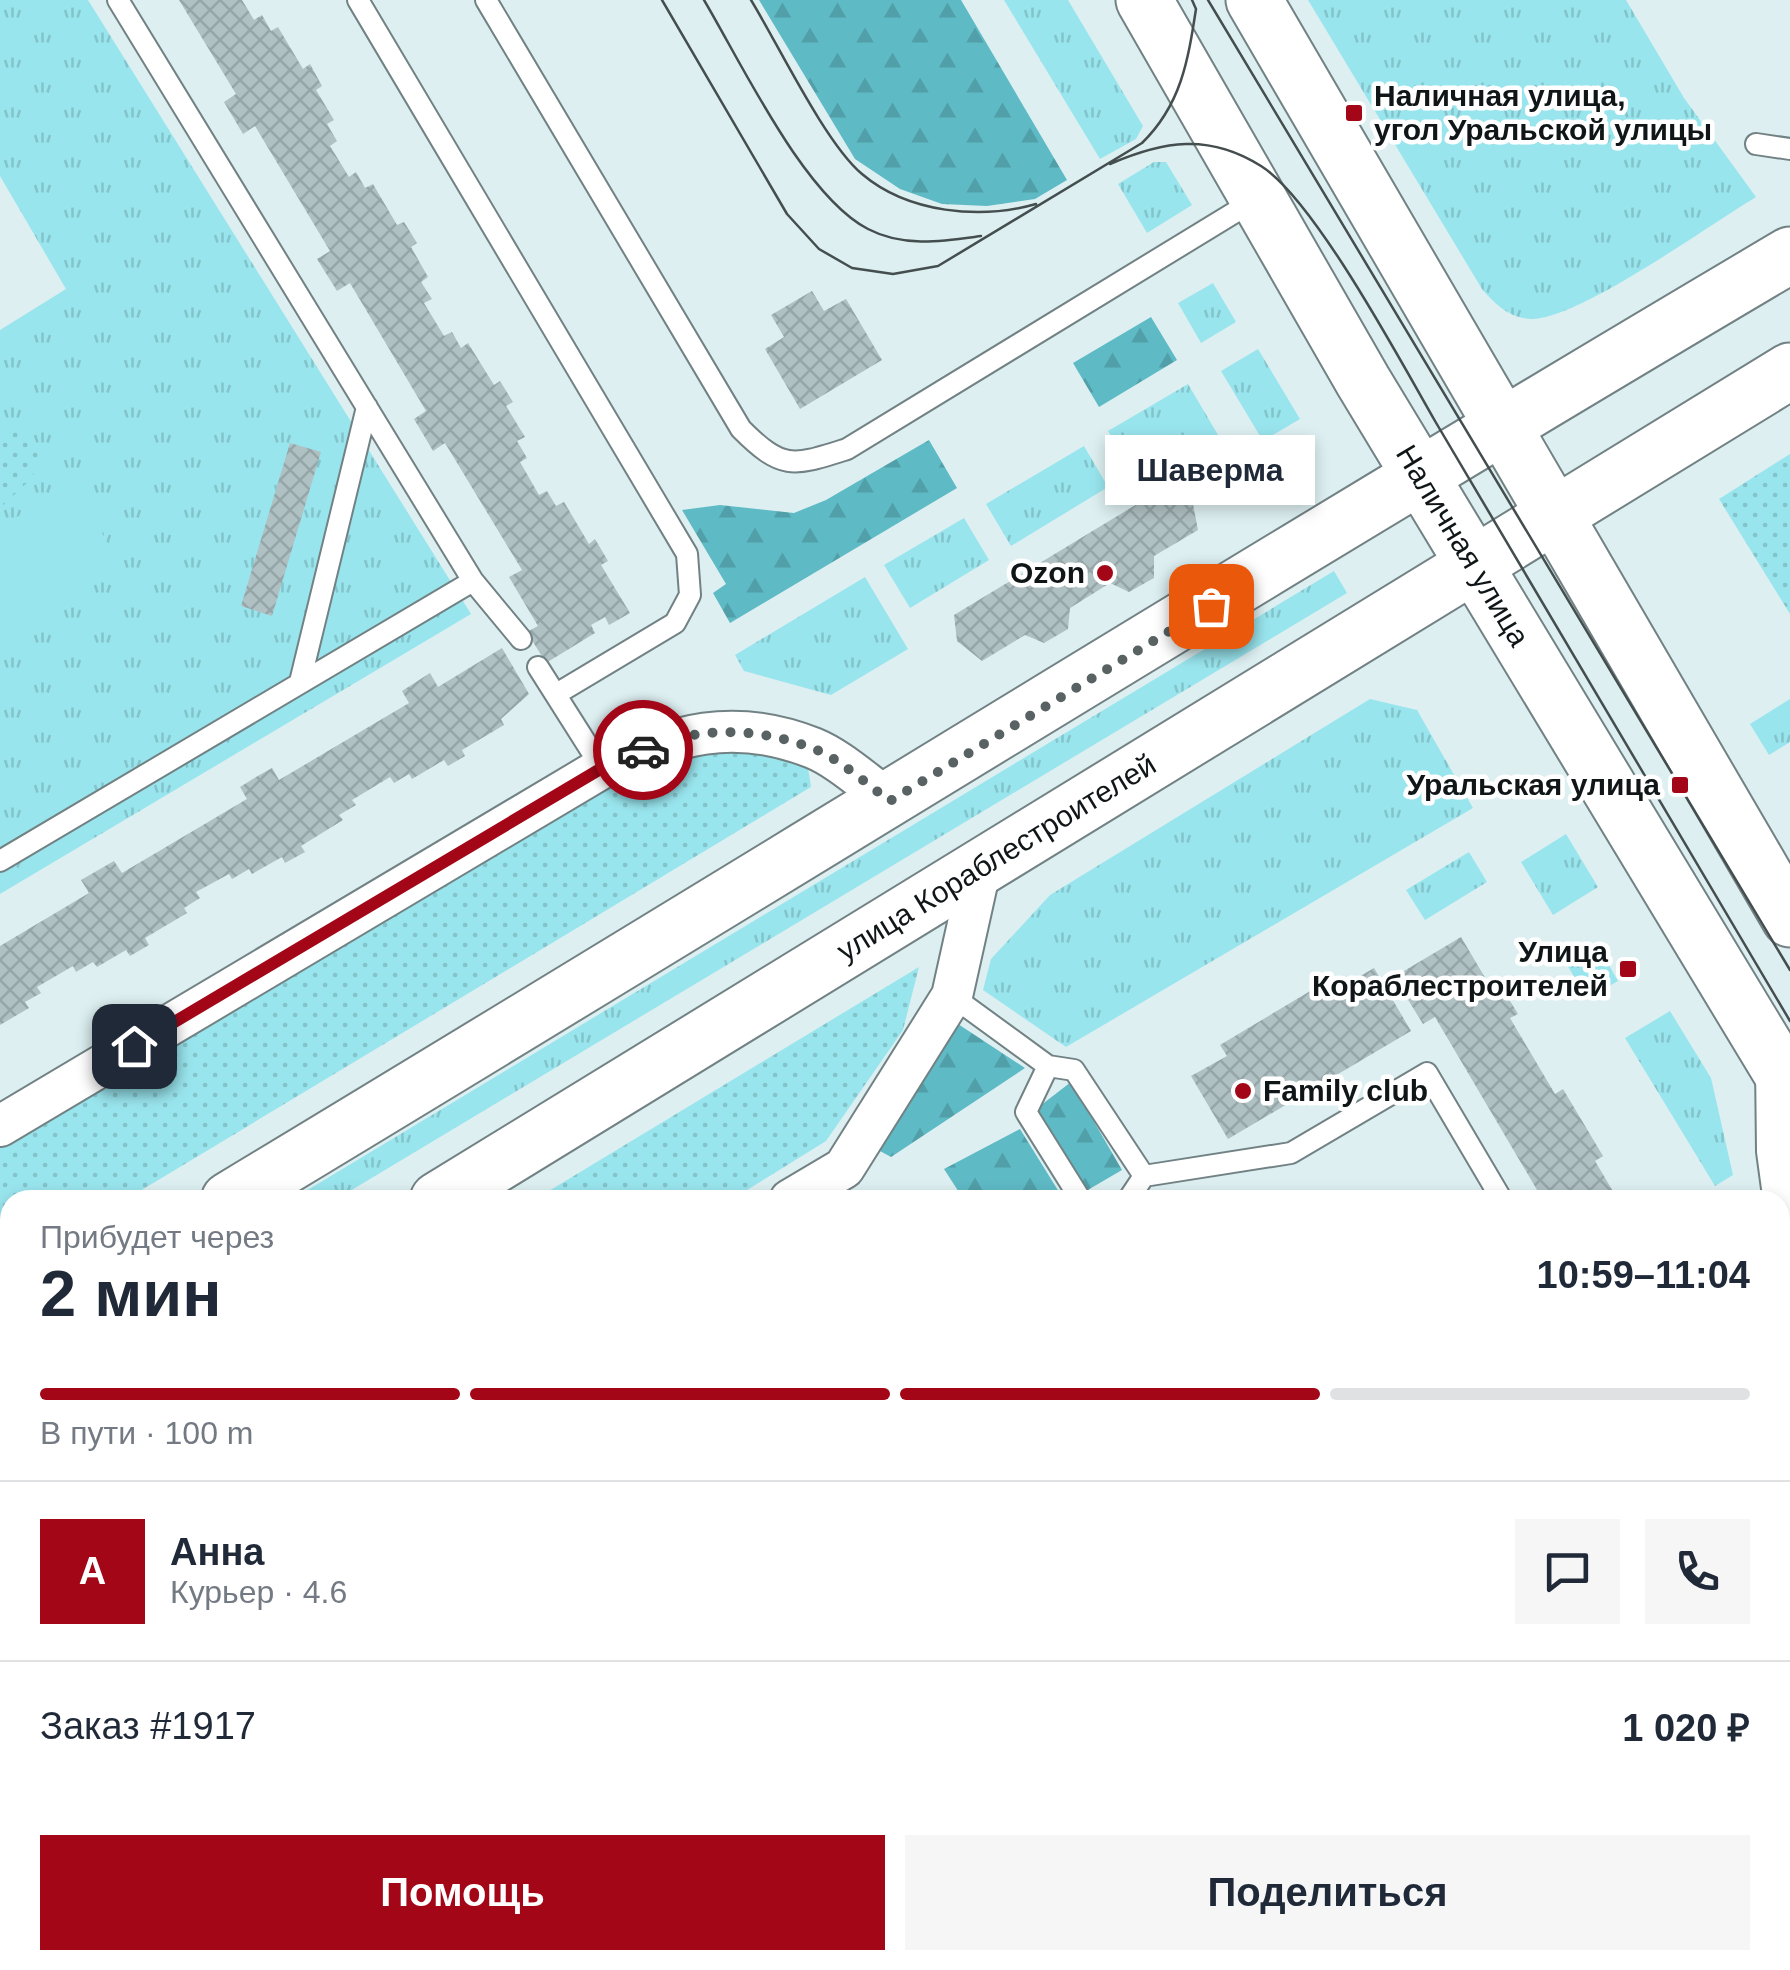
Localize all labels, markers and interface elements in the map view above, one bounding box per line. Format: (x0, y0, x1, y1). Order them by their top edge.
place label: Наличная улица, угол Уральской улицы (1374, 79, 1712, 146)
marker: Наличная улица, угол Уральской улицы (1343, 102, 1365, 124)
callout: Шаверма (1106, 436, 1316, 506)
street label: Наличная улица (1390, 439, 1537, 652)
text: Шаверма (1136, 452, 1284, 488)
place label: Ozon (1010, 556, 1085, 589)
marker: Ozon (1094, 562, 1116, 584)
pin (1169, 564, 1254, 649)
icon: bag (1184, 579, 1239, 634)
courier (593, 700, 693, 800)
icon: car (616, 723, 671, 778)
street label: улица Кораблестроителей (831, 747, 1161, 967)
place label: Уральская улица (1406, 768, 1660, 801)
marker: Уральская улица (1669, 774, 1691, 796)
place label: Улица Кораблестроителей (1312, 935, 1608, 1002)
marker: Улица Кораблестроителей (1617, 958, 1639, 980)
pin (92, 1004, 177, 1089)
icon: home (107, 1019, 162, 1074)
place label: Family club (1263, 1074, 1428, 1107)
marker: Family club (1232, 1080, 1254, 1102)
text: Прибудет через (40, 1219, 274, 1255)
text: 10:59–11:04 (1537, 1254, 1750, 1296)
text: 2 мин (40, 1257, 222, 1330)
text: В пути · 100 m (40, 1415, 253, 1451)
button: chat (1515, 1519, 1620, 1624)
button: phone (1645, 1519, 1750, 1624)
text: Анна (170, 1531, 264, 1573)
text: А (79, 1550, 106, 1592)
text: Курьер · 4.6 (170, 1574, 347, 1610)
text: Заказ #1917 (40, 1705, 256, 1747)
text: 1 020 ₽ (1622, 1707, 1750, 1749)
button: Помощь (40, 1835, 885, 1950)
button: Поделиться (905, 1835, 1750, 1950)

